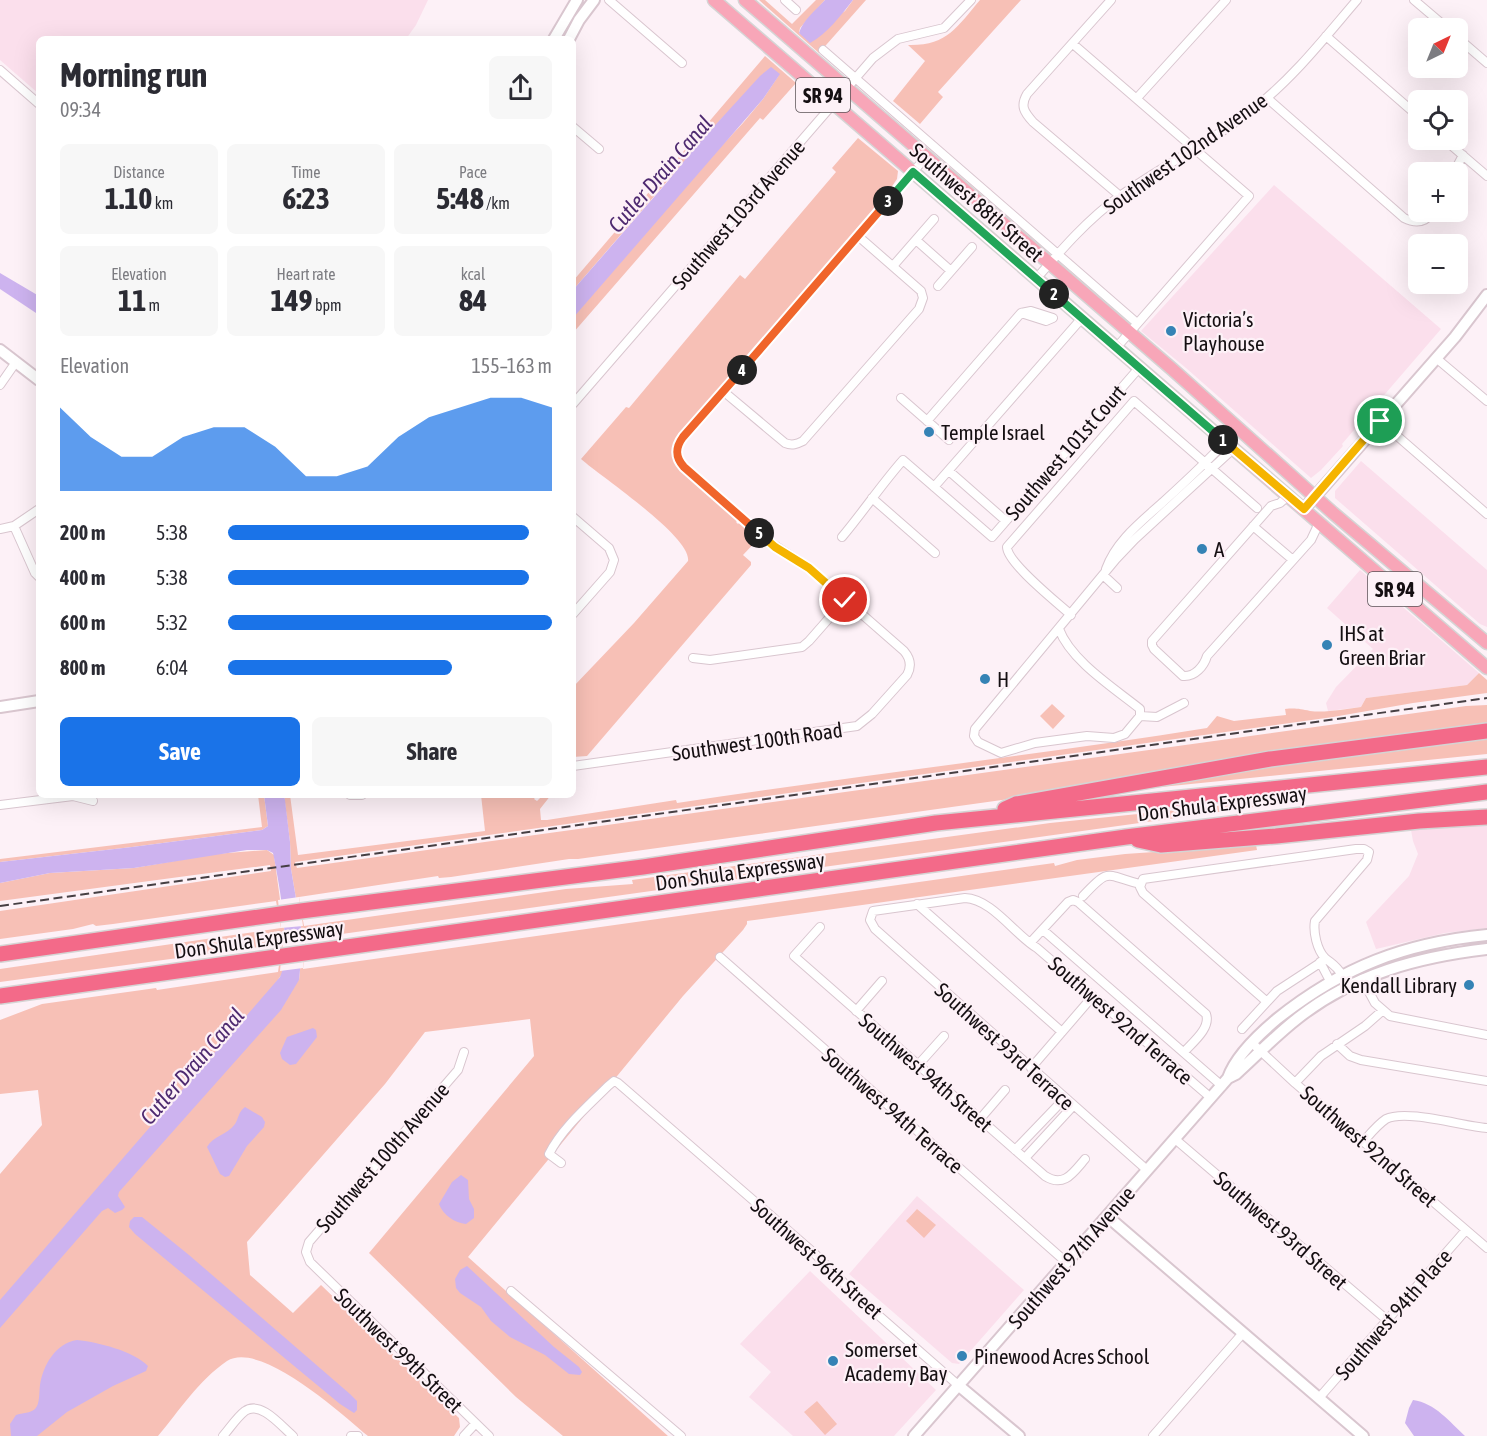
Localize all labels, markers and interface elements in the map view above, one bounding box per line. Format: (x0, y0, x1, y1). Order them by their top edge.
north arrow (1408, 18, 1468, 78)
map controls (1408, 18, 1468, 294)
text: Morning run (60, 56, 207, 94)
button: share (489, 56, 552, 119)
road number: SR 94 (796, 78, 850, 112)
street label: Southwest 102nd Avenue (1099, 88, 1271, 218)
button: locate (1408, 90, 1468, 150)
text: 09:34 (60, 98, 101, 121)
water label: Cutler Drain Canal (602, 110, 718, 238)
street label: Southwest 103rd Avenue (667, 134, 809, 294)
street label: Southwest 88th Street (906, 138, 1048, 266)
button: + (1408, 162, 1468, 222)
text: Distance (113, 163, 165, 181)
text: Time (291, 163, 321, 181)
text: Pace (459, 163, 487, 181)
text: 1.10 (105, 181, 152, 215)
text: 6:23 (282, 181, 330, 215)
text: 5:48 (436, 181, 484, 215)
pin: 3 (873, 186, 903, 216)
text: 3 (884, 192, 892, 210)
text: km (152, 194, 173, 212)
text: /km (484, 194, 510, 212)
button: − (1408, 234, 1468, 294)
text: Elevation (111, 265, 167, 283)
text: Heart rate (277, 265, 335, 283)
text: kcal (461, 265, 485, 283)
pin: 2 (1039, 279, 1069, 309)
text: 11 (118, 283, 146, 317)
text: 149 (270, 283, 313, 317)
text: 84 (459, 283, 487, 317)
text: 2 (1050, 285, 1058, 303)
text: m (146, 296, 160, 314)
text: bpm (313, 296, 342, 314)
place label: Victoria’s Playhouse (1183, 307, 1264, 355)
marker: Victoria’s Playhouse (1164, 324, 1178, 338)
text: Elevation (60, 354, 129, 377)
text: 155–163 m (471, 354, 552, 377)
pin: 4 (727, 355, 757, 385)
text: 4 (738, 361, 746, 379)
street label: Southwest 101st Court (1000, 380, 1130, 524)
pin (1354, 395, 1405, 446)
icon: arrive (1363, 404, 1396, 437)
place label: Temple Israel (941, 420, 1045, 444)
marker: Temple Israel (922, 425, 936, 439)
pin: 1 (1208, 425, 1238, 455)
text: 1 (1219, 431, 1227, 449)
pin: 5 (744, 518, 774, 548)
text: 200 m (60, 521, 105, 544)
text: 5:38 (156, 521, 188, 544)
text: 5 (755, 524, 763, 542)
place label: A (1214, 537, 1225, 561)
marker: A (1195, 542, 1209, 556)
text: 400 m (60, 566, 105, 589)
text: 5:38 (156, 566, 188, 589)
road number: SR 94 (1368, 572, 1422, 606)
pin (819, 574, 870, 625)
icon: check (828, 583, 861, 616)
text: 600 m (60, 611, 105, 634)
text: 5:32 (156, 611, 188, 634)
place label: IHS at Green Briar (1339, 621, 1426, 669)
marker: IHS at Green Briar (1320, 638, 1334, 652)
text: 800 m (60, 656, 105, 679)
text: 6:04 (156, 656, 188, 679)
place label: H (997, 667, 1009, 691)
marker: H (978, 672, 992, 686)
button: Save (60, 717, 300, 786)
button: Share (312, 717, 552, 786)
street label: Southwest 100th Road (670, 717, 844, 765)
street label: Don Shula Expressway (1136, 781, 1309, 825)
street label: Don Shula Expressway (654, 847, 827, 895)
street label: Don Shula Expressway (173, 915, 346, 963)
street label: Southwest 92nd Terrace (1044, 951, 1198, 1089)
place label: Kendall Library (1340, 973, 1457, 997)
street label: Southwest 93rd Terrace (931, 977, 1079, 1115)
marker: Kendall Library (1462, 978, 1476, 992)
water label: Cutler Drain Canal (134, 1002, 250, 1130)
street label: Southwest 94th Street (855, 1008, 997, 1136)
street label: Southwest 94th Terrace (818, 1042, 968, 1178)
street label: Southwest 100th Avenue (311, 1077, 453, 1237)
street label: Southwest 92nd Street (1296, 1080, 1442, 1212)
street label: Southwest 93rd Street (1210, 1166, 1352, 1294)
street label: Southwest 97th Avenue (1003, 1181, 1139, 1333)
street label: Southwest 96th Street (746, 1193, 888, 1323)
street label: Southwest 94th Place (1330, 1244, 1456, 1384)
street label: Southwest 99th Street (330, 1283, 468, 1417)
place label: Somerset Academy Bay (845, 1337, 948, 1385)
place label: Pinewood Acres School (974, 1344, 1150, 1368)
marker: Pinewood Acres School (955, 1349, 969, 1363)
marker: Somerset Academy Bay (826, 1354, 840, 1368)

